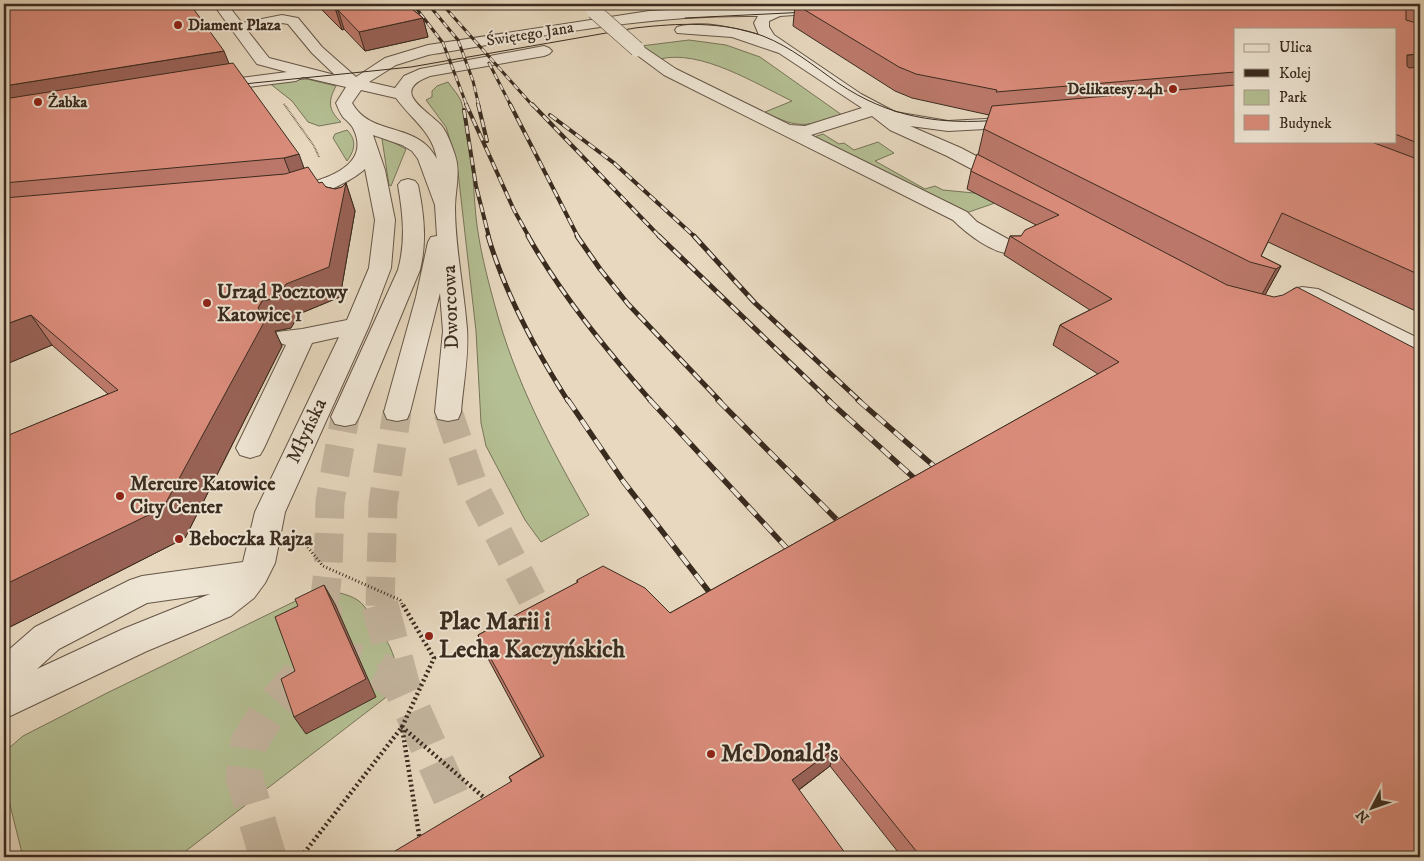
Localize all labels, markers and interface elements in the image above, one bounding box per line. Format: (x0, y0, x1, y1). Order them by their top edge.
place label: Diament Plaza (188, 15, 282, 35)
street label: Świętego Jana (485, 17, 575, 51)
marker: Diament Plaza (172, 19, 184, 31)
legend (1234, 28, 1396, 142)
text: Ulica (1279, 38, 1312, 57)
text: Kolej (1279, 64, 1311, 83)
place label: Delikatesy 24h (1067, 79, 1164, 99)
marker: Delikatesy 24h (1167, 83, 1179, 95)
text: Park (1279, 88, 1308, 107)
place label: Żabka (48, 92, 88, 112)
marker: Żabka (32, 96, 44, 108)
text: Budynek (1279, 114, 1332, 133)
street label: Dworcowa (437, 264, 465, 350)
place label: Urząd Pocztowy Katowice 1 (217, 280, 348, 328)
marker: Urząd Pocztowy Katowice 1 (201, 297, 213, 309)
street label: Młyńska (281, 394, 333, 468)
place label: Mercure Katowice City Center (130, 472, 276, 520)
marker: Mercure Katowice City Center (114, 490, 126, 502)
place label: Beboczka Rajza (189, 527, 313, 552)
marker: Beboczka Rajza (173, 533, 185, 545)
place label: Plac Marii i Lecha Kaczyńskich (439, 607, 626, 665)
marker: Plac Marii i Lecha Kaczyńskich (423, 630, 435, 642)
place label: McDonald's (721, 739, 838, 769)
marker: McDonald's (705, 748, 717, 760)
north arrow (1346, 784, 1396, 834)
text: N (1352, 805, 1374, 826)

